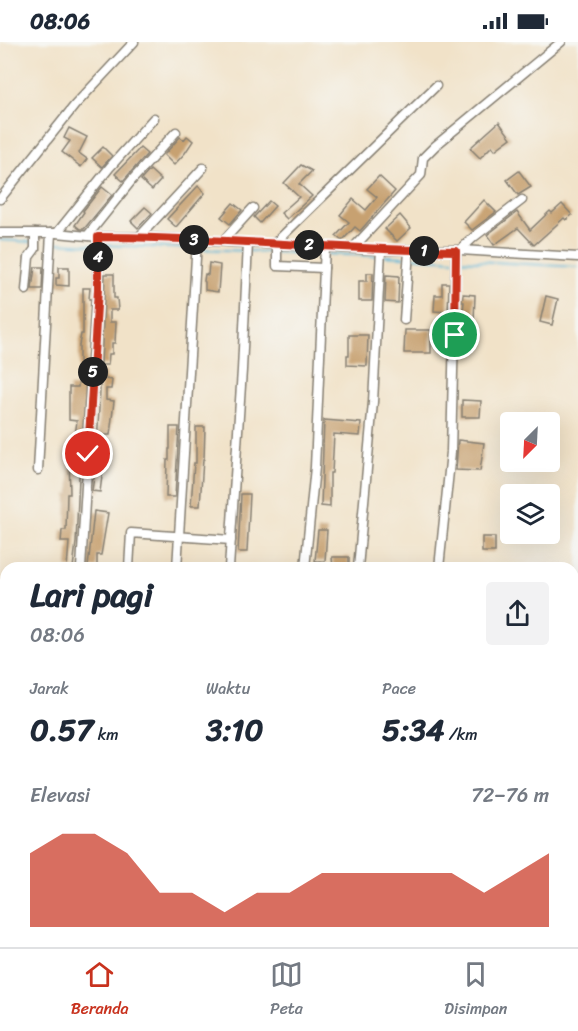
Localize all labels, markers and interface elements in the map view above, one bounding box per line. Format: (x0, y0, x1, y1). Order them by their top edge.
text: 08:06 (30, 2, 90, 41)
pin: 3 (179, 225, 209, 255)
text: 3 (190, 225, 198, 254)
pin: 2 (294, 230, 324, 260)
text: 2 (304, 230, 314, 259)
pin: 1 (409, 236, 439, 266)
text: 1 (421, 236, 427, 265)
pin: 4 (83, 242, 113, 272)
text: 4 (93, 242, 103, 271)
pin (429, 309, 480, 360)
icon: arrive (438, 318, 471, 351)
pin: 5 (78, 357, 108, 387)
text: 5 (88, 357, 98, 386)
north arrow (500, 412, 560, 472)
map controls (500, 412, 560, 544)
pin (62, 428, 113, 479)
icon: check (71, 437, 104, 470)
button: layers (500, 484, 560, 544)
text: Lari pagi (30, 566, 153, 624)
button: share (486, 582, 549, 645)
text: 08:06 (30, 618, 85, 653)
text: Jarak (30, 674, 69, 703)
text: Waktu (206, 674, 250, 703)
text: Pace (382, 674, 416, 703)
text: 0.57 (30, 703, 93, 757)
text: 3:10 (206, 703, 263, 757)
text: 5:34 (382, 703, 445, 757)
text: km (93, 720, 118, 749)
text: /km (445, 720, 478, 749)
text: Elevasi (30, 778, 90, 813)
text: 72–76 m (471, 778, 549, 813)
tab: Beranda (71, 958, 129, 1023)
tab: Peta (270, 958, 303, 1023)
tab: Disimpan (444, 958, 507, 1023)

